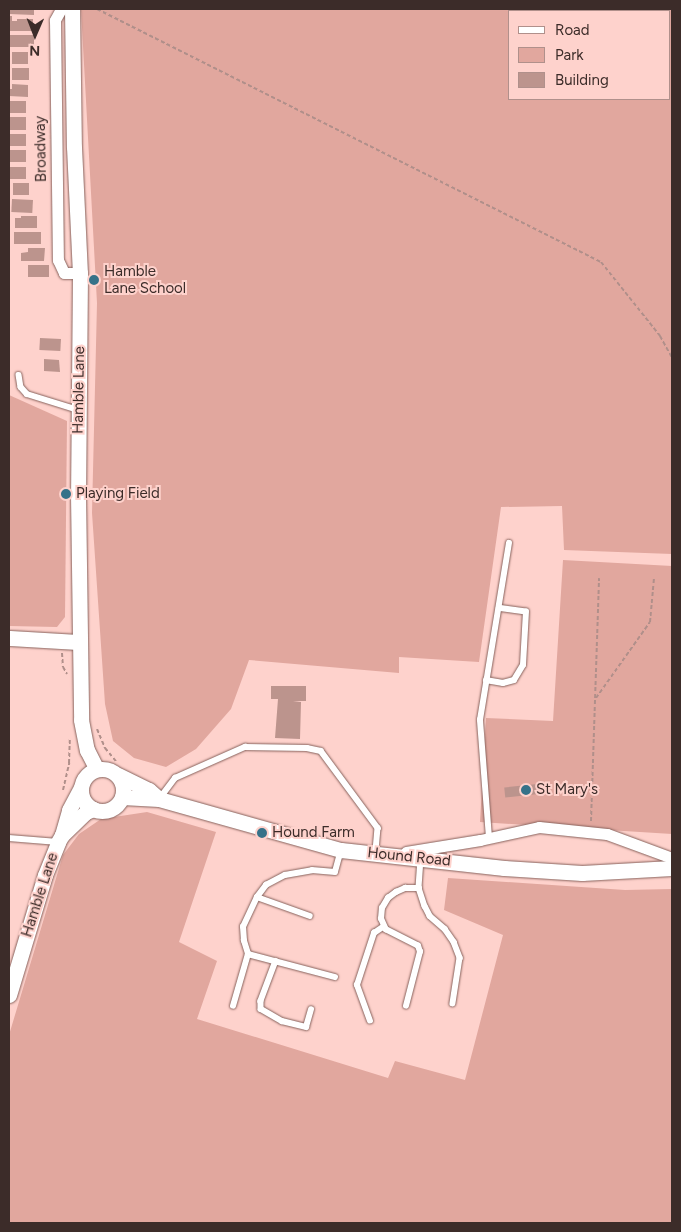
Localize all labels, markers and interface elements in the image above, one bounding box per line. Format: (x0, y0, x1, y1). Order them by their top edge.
north arrow (10, 10, 60, 60)
legend (508, 10, 671, 100)
text: Road (555, 21, 590, 39)
text: N (29, 42, 40, 59)
text: Park (555, 46, 584, 64)
text: Building (555, 71, 609, 89)
street label: Broadway (31, 116, 51, 182)
place label: Hamble Lane School (104, 262, 186, 297)
marker: Hamble Lane School (88, 274, 100, 286)
street label: Hamble Lane (69, 346, 89, 434)
place label: Playing Field (76, 485, 160, 503)
marker: Playing Field (60, 488, 72, 500)
place label: St Mary's (536, 781, 598, 799)
marker: St Mary's (520, 784, 532, 796)
place label: Hound Farm (272, 824, 355, 842)
marker: Hound Farm (256, 827, 268, 839)
street label: Hound Road (366, 844, 452, 870)
street label: Hamble Lane (18, 851, 62, 939)

